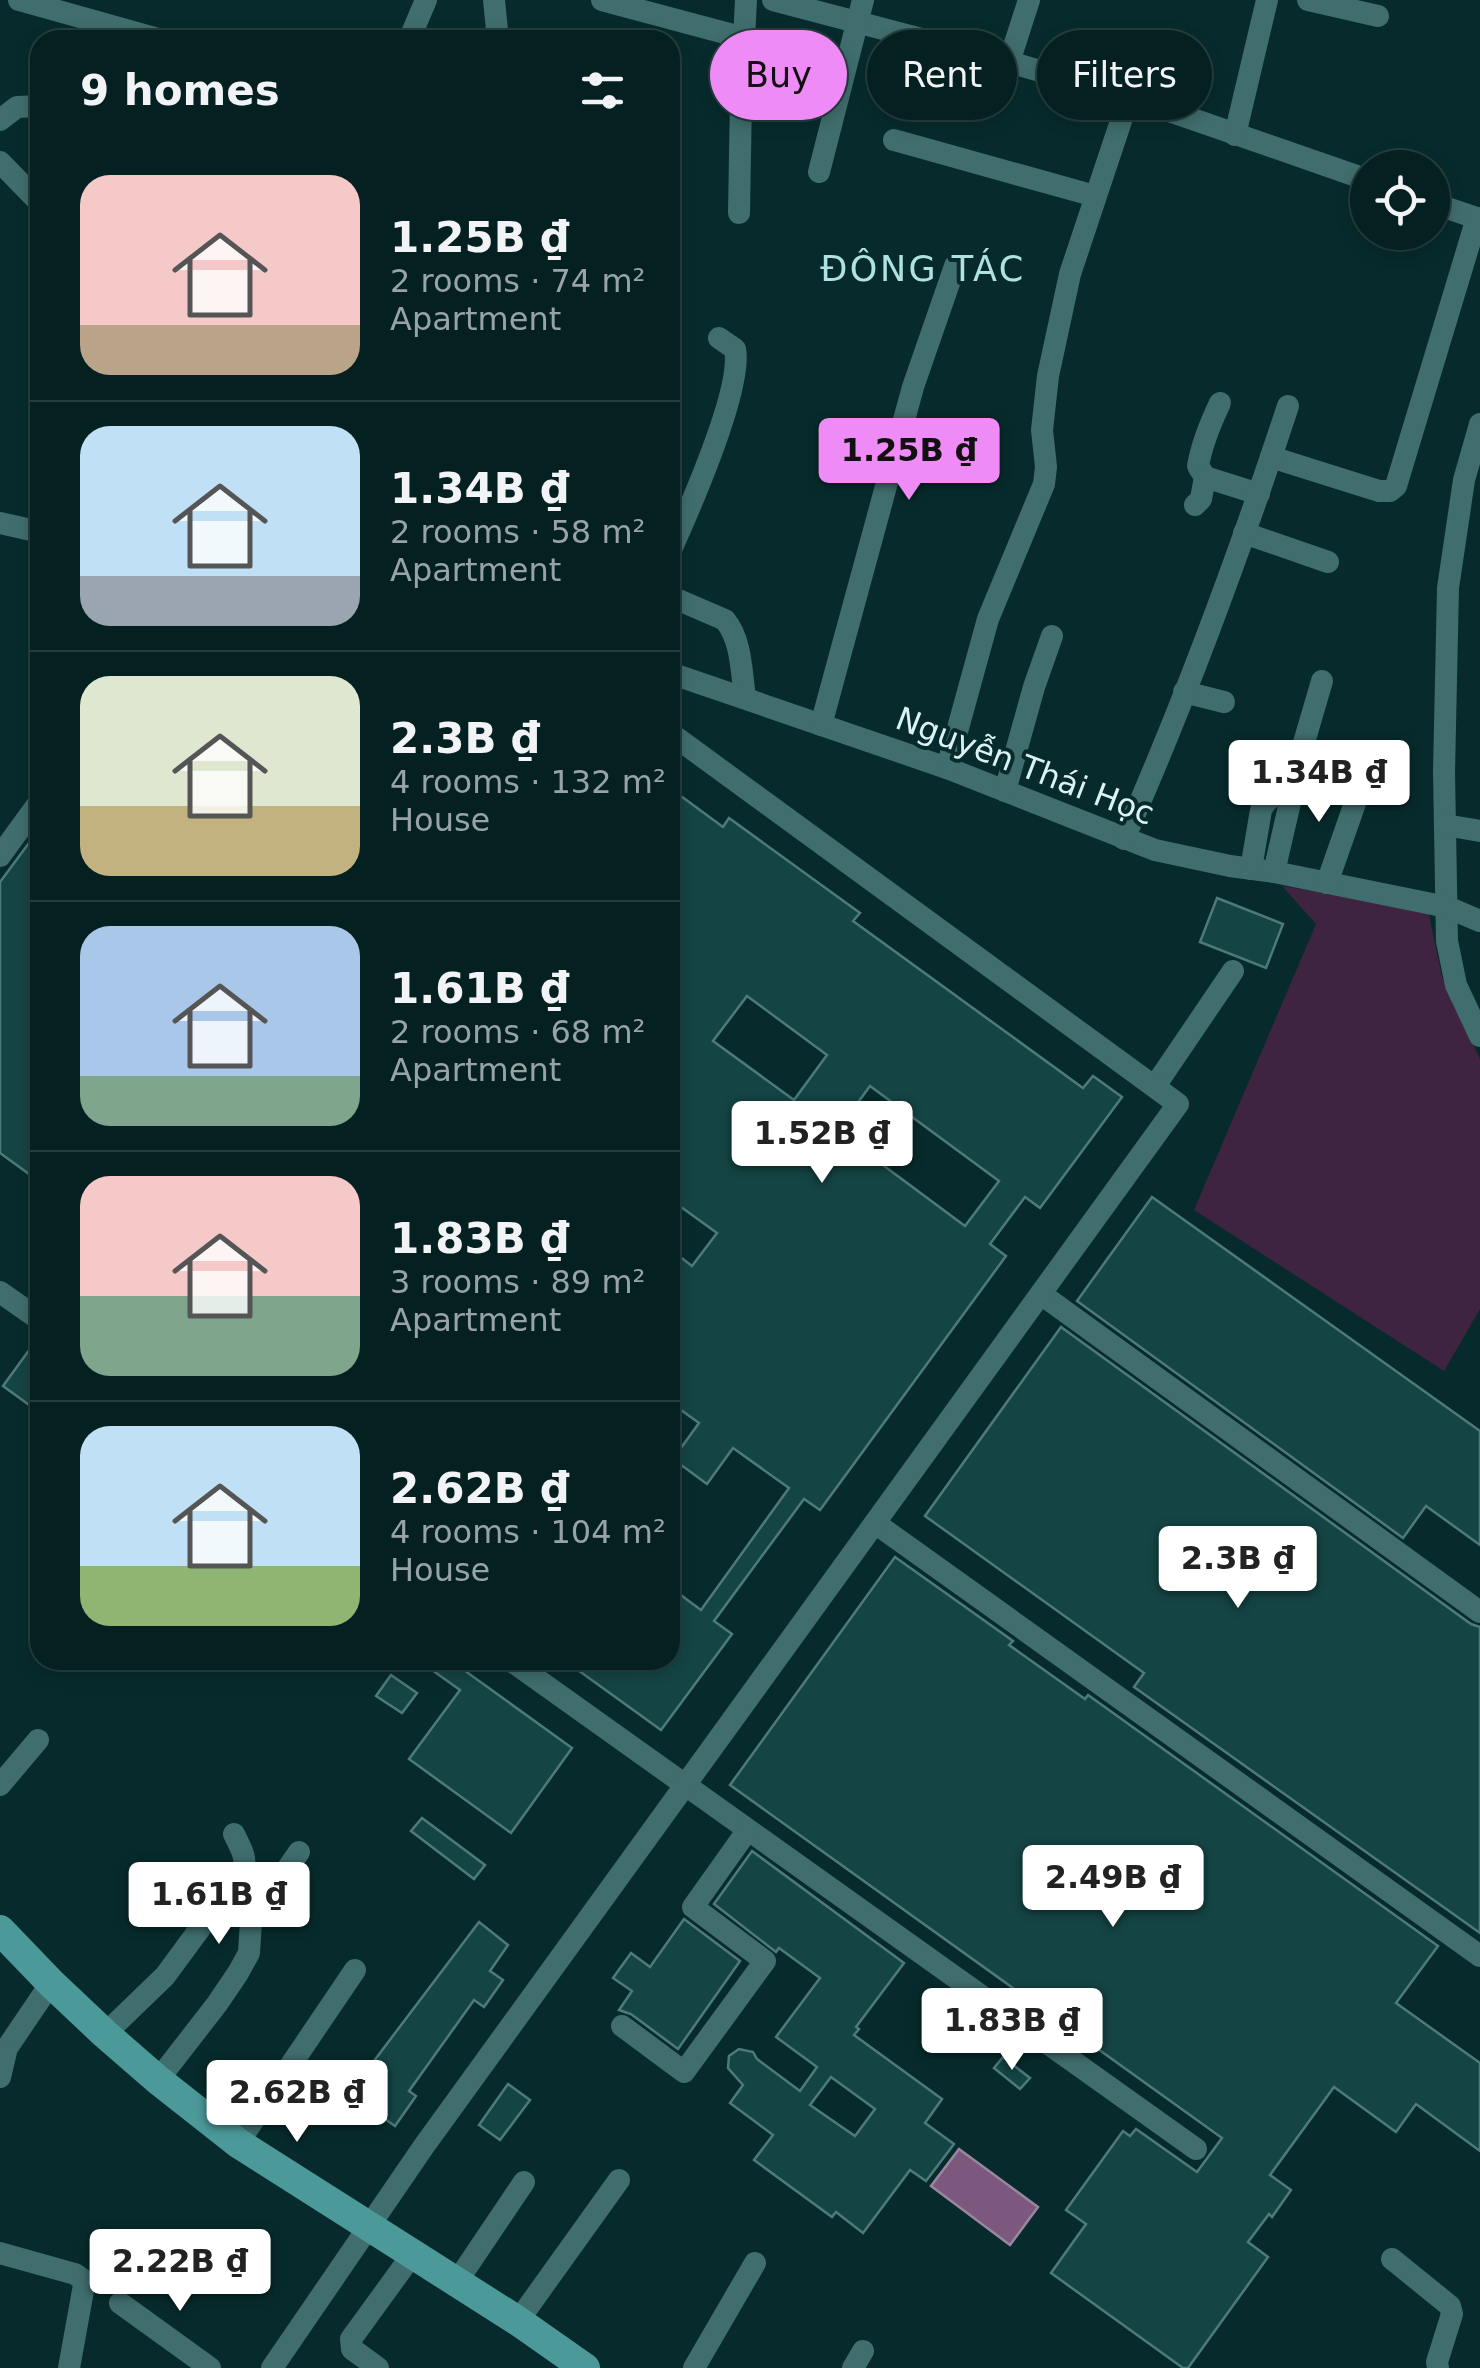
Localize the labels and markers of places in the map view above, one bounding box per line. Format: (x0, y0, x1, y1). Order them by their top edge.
pin: 1.25B ₫ (817, 418, 1001, 503)
pin: 1.34B ₫ (1227, 740, 1411, 825)
pin: 1.52B ₫ (730, 1101, 914, 1186)
pin: 2.3B ₫ (1157, 1526, 1319, 1611)
pin: 2.49B ₫ (1021, 1845, 1205, 1930)
pin: 1.61B ₫ (127, 1862, 311, 1947)
pin: 1.83B ₫ (920, 1988, 1104, 2073)
pin: 2.62B ₫ (205, 2060, 389, 2145)
pin: 2.22B ₫ (88, 2229, 272, 2314)

